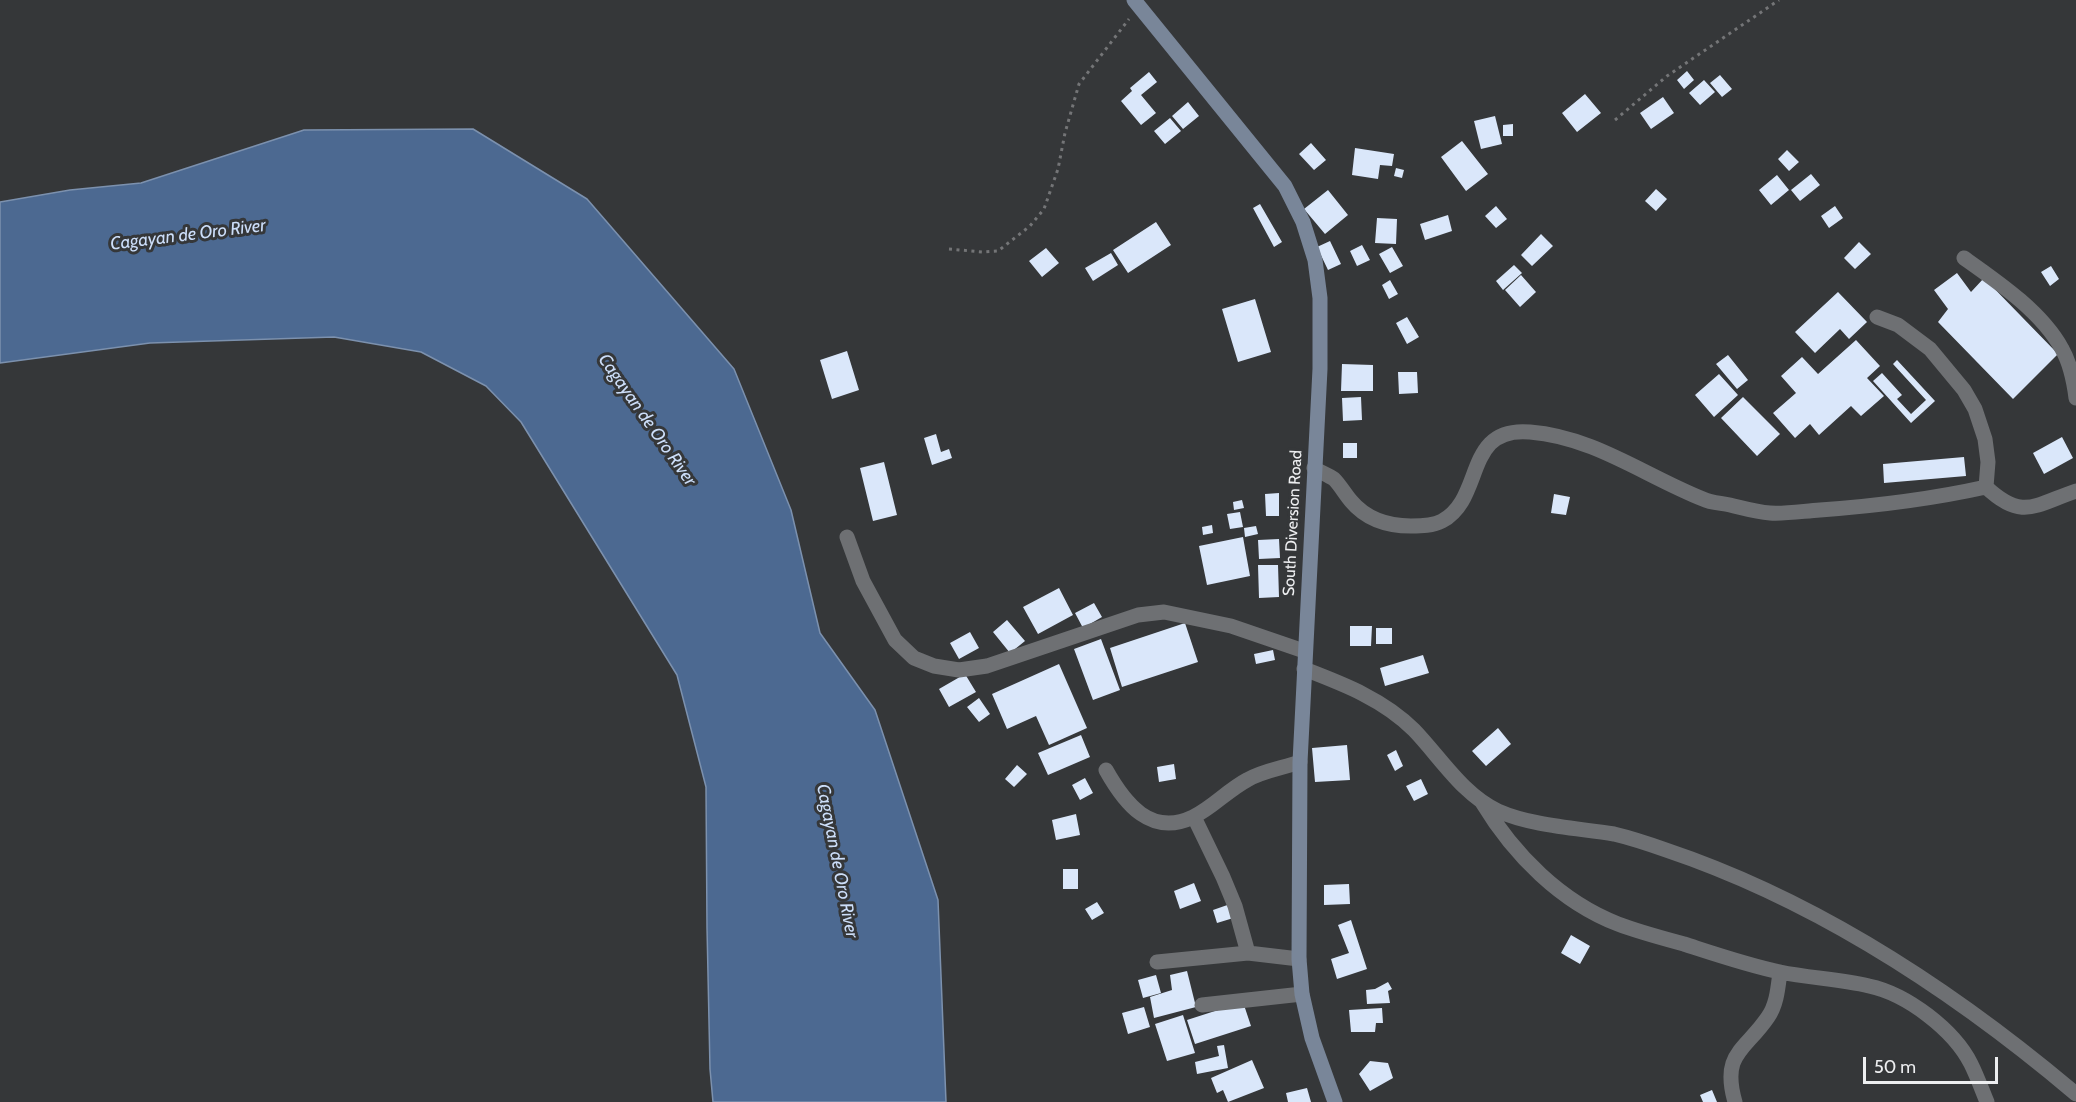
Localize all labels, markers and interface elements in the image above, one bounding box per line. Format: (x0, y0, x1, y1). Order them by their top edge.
water label: Cagayan de Oro River (109, 215, 267, 255)
water label: Cagayan de Oro River (593, 350, 701, 490)
street label: South Diversion Road (1280, 450, 1306, 596)
water label: Cagayan de Oro River (811, 782, 863, 940)
scale bar (1866, 1045, 2001, 1083)
text: 50 m (1874, 1056, 1916, 1078)

